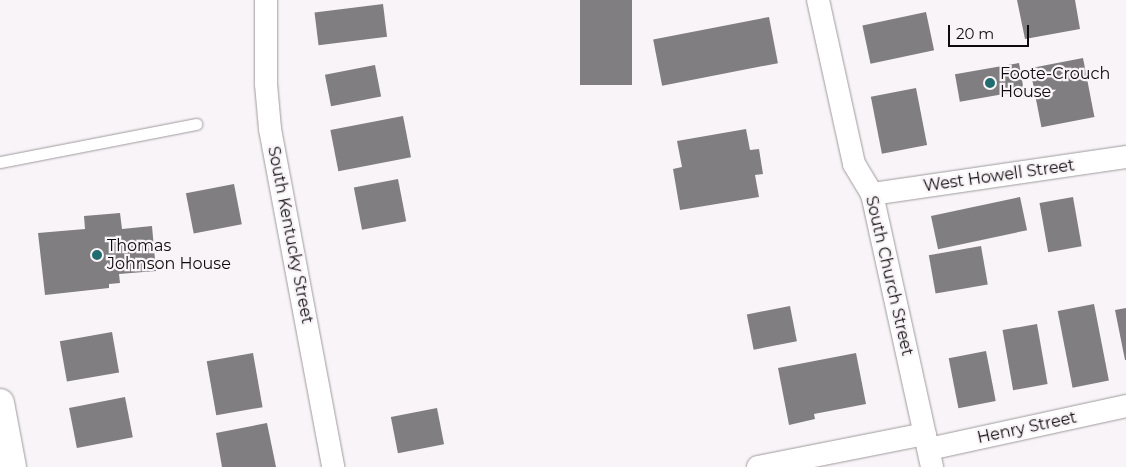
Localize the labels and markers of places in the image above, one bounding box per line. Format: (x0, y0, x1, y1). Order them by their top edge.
place label: Foote-Crouch House (1000, 64, 1110, 102)
marker: Foote-Crouch House (984, 77, 996, 89)
place label: Thomas Johnson House (107, 236, 231, 274)
marker: Thomas Johnson House (91, 249, 103, 261)

